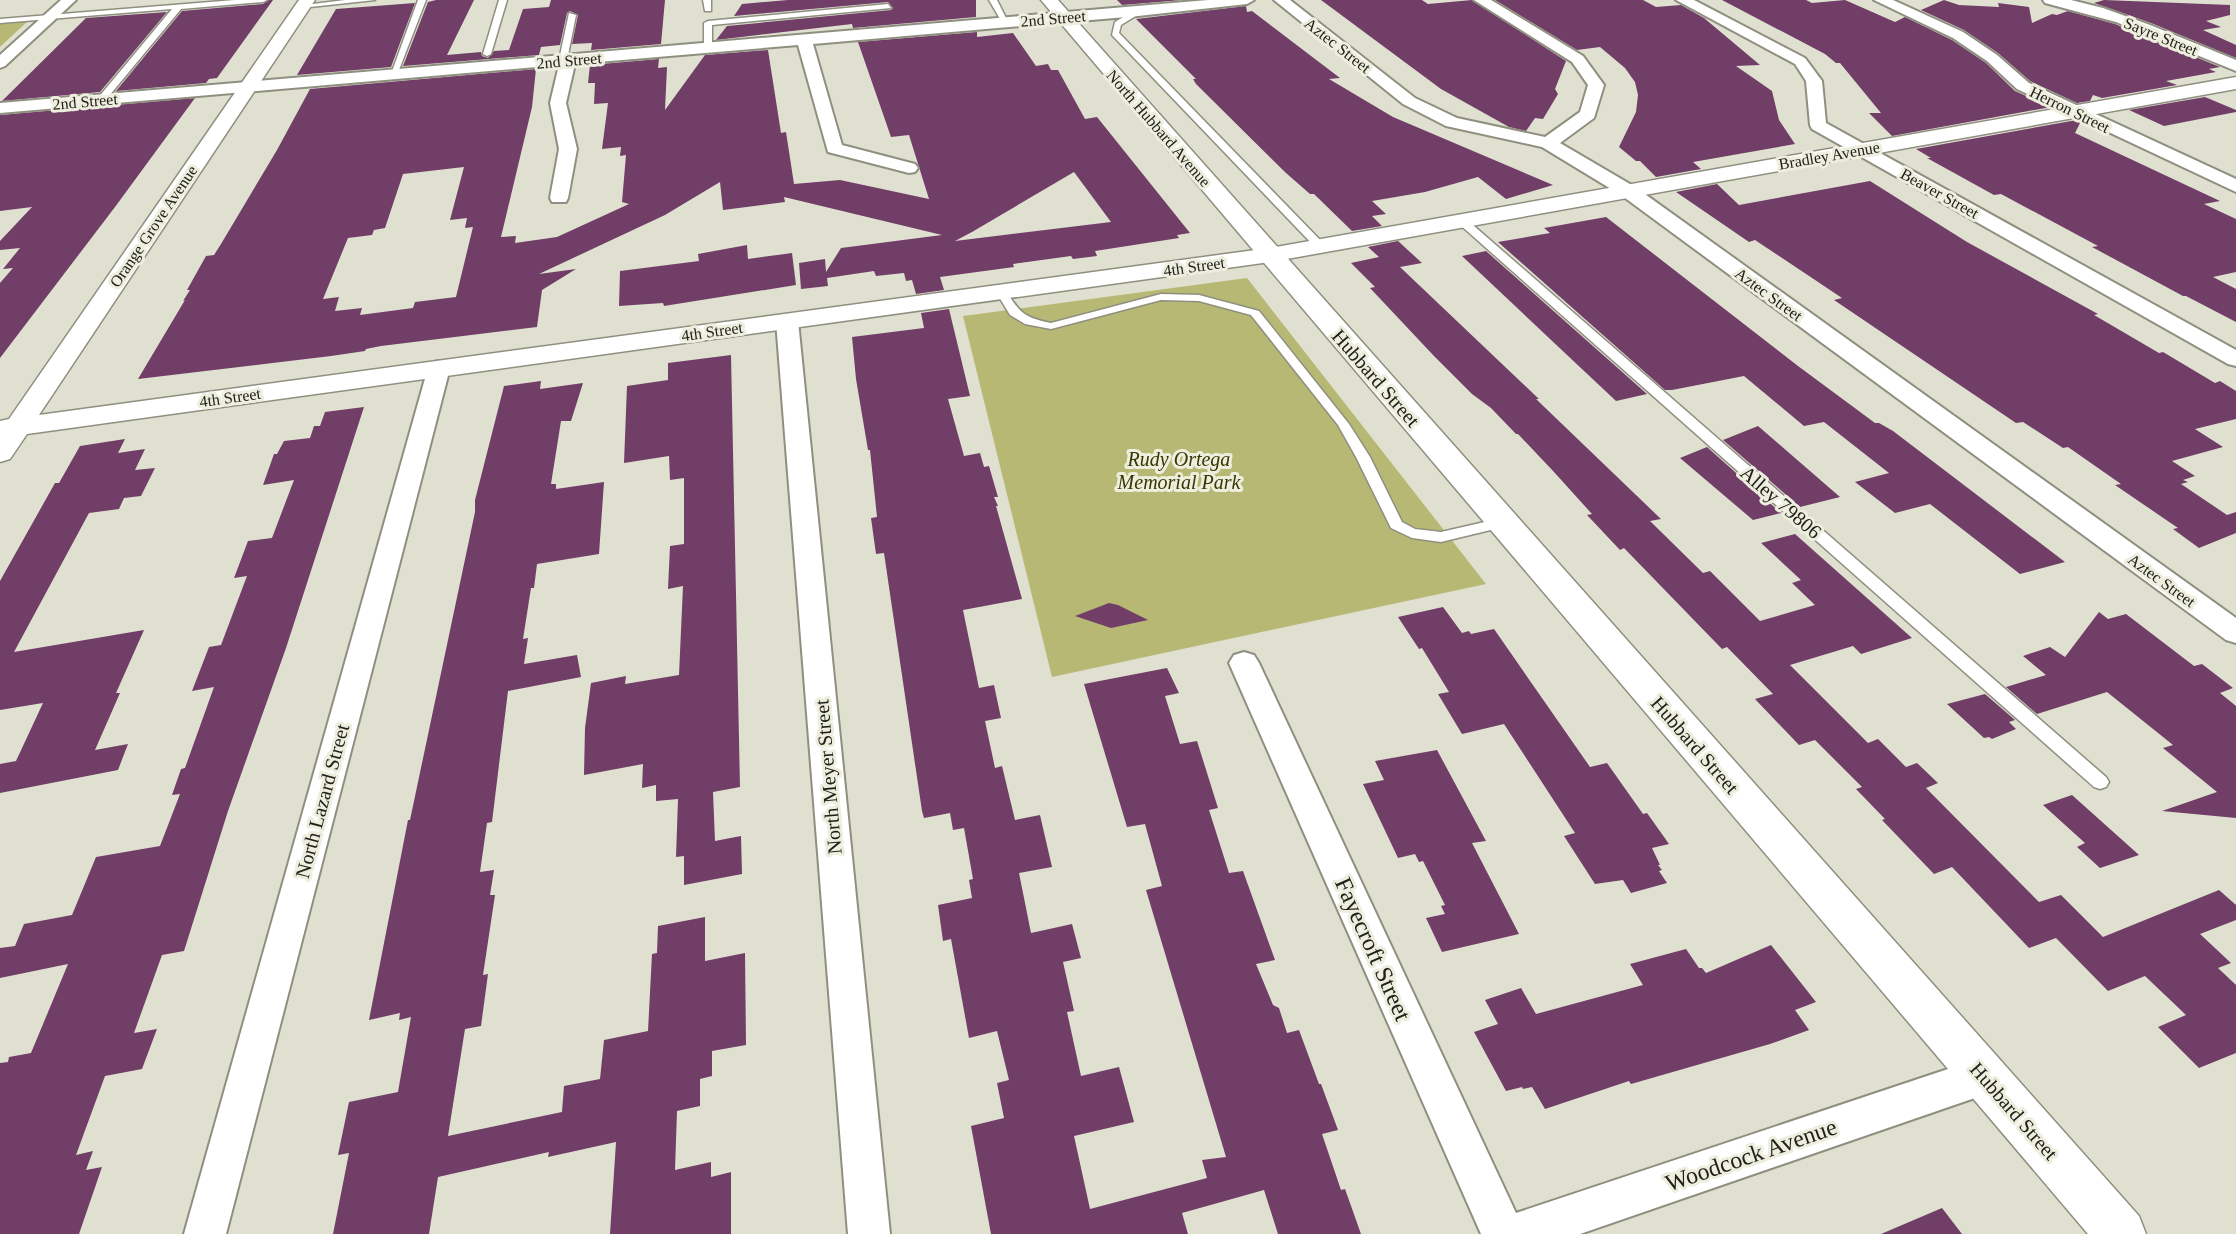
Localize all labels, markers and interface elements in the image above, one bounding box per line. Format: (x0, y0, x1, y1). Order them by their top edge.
street label: 2nd Street (1020, 7, 1087, 30)
street label: Aztec Street (1301, 14, 1374, 77)
street label: Sayre Street (2121, 14, 2201, 60)
street label: 2nd Street (536, 49, 603, 72)
street label: North Hubbard Avenue (1103, 67, 1214, 190)
street label: Herron Street (2027, 83, 2113, 136)
street label: 2nd Street (52, 90, 119, 113)
street label: Bradley Avenue (1777, 138, 1881, 174)
street label: Orange Grove Avenue (106, 162, 201, 291)
street label: Beaver Street (1898, 165, 1982, 222)
street label: 4th Street (1162, 254, 1226, 279)
street label: Aztec Street (1732, 264, 1806, 325)
street label: 4th Street (680, 319, 744, 344)
street label: Hubbard Street (1328, 325, 1424, 431)
street label: 4th Street (198, 385, 262, 410)
park label: Rudy Ortega Memorial Park (1117, 448, 1241, 493)
street label: Alley 79806 (1736, 461, 1826, 544)
street label: Aztec Street (2125, 550, 2199, 611)
street label: Hubbard Street (1647, 692, 1743, 798)
street label: North Meyer Street (810, 698, 847, 855)
street label: North Lazard Street (291, 721, 353, 881)
street label: Fayecroft Street (1330, 873, 1416, 1025)
street label: Hubbard Street (1966, 1058, 2062, 1164)
street label: Woodcock Avenue (1662, 1113, 1840, 1197)

